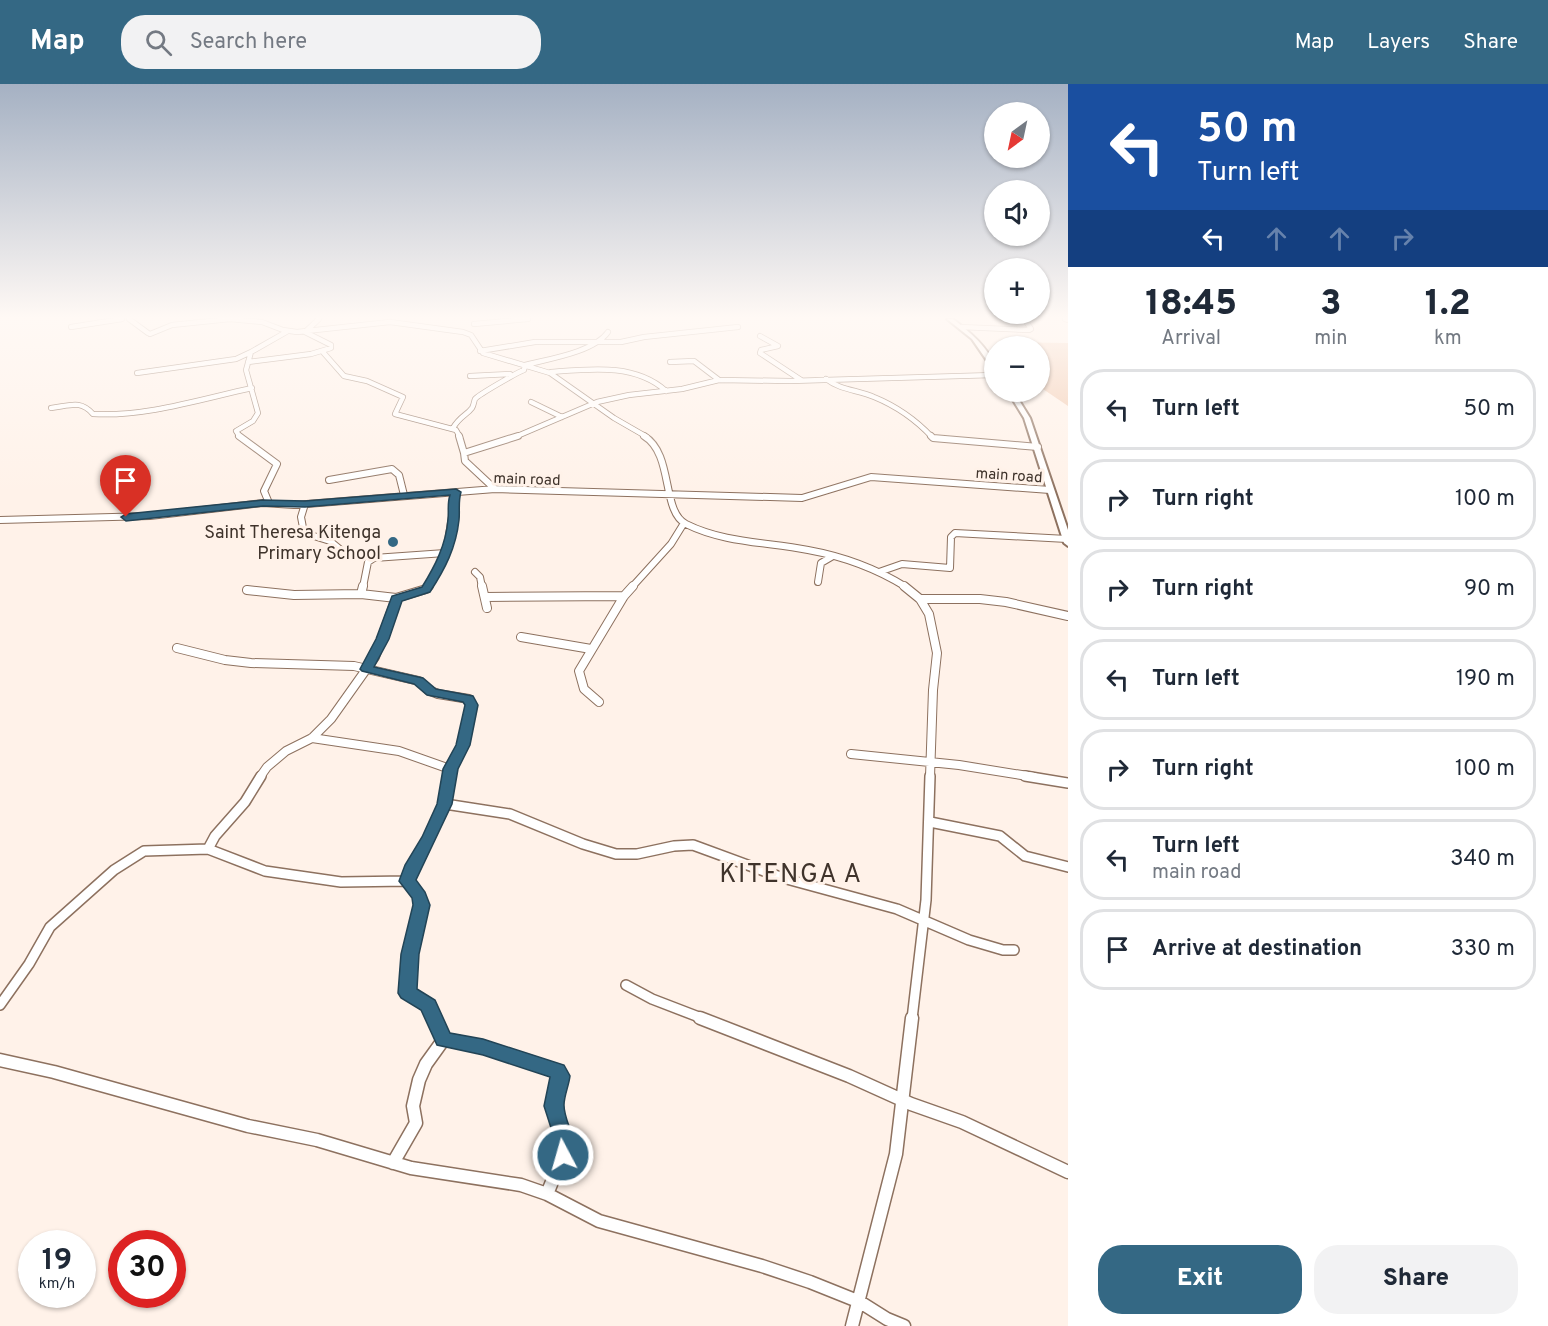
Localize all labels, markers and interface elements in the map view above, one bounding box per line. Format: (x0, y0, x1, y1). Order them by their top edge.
search box (121, 15, 541, 69)
text: Map (30, 24, 85, 60)
icon: search (142, 26, 175, 59)
text: Search here (190, 29, 307, 56)
text: Map (1295, 29, 1334, 56)
text: Layers (1367, 29, 1430, 56)
text: Share (1463, 29, 1518, 56)
north arrow (984, 102, 1050, 168)
map controls (984, 102, 1050, 402)
text: 50 m (1197, 104, 1298, 157)
icon: left (1098, 108, 1176, 186)
text: Turn left (1197, 156, 1299, 190)
button: sound (984, 180, 1050, 246)
icon: left (1197, 222, 1230, 255)
icon: ahead (1260, 222, 1293, 255)
icon: ahead (1323, 222, 1356, 255)
icon: right (1386, 222, 1419, 255)
button: + (984, 258, 1050, 324)
text: 18:45 (1145, 282, 1237, 328)
text: 3 (1320, 282, 1342, 328)
text: 1.2 (1425, 282, 1471, 328)
text: Arrival (1161, 326, 1221, 352)
text: min (1314, 326, 1348, 352)
text: km (1434, 326, 1462, 352)
button: − (984, 336, 1050, 402)
icon: left (1101, 393, 1134, 426)
text: Turn left (1152, 396, 1240, 423)
text: 50 m (1463, 396, 1515, 423)
pin (100, 455, 151, 517)
icon: arrive (109, 464, 142, 497)
street label: main road (975, 465, 1043, 488)
street label: main road (493, 470, 561, 491)
icon: right (1101, 483, 1134, 516)
text: Turn right (1152, 486, 1254, 513)
text: 100 m (1455, 486, 1515, 513)
place label: Saint Theresa Kitenga Primary School (204, 522, 381, 566)
marker: Saint Theresa Kitenga Primary School (386, 535, 400, 549)
icon: right (1101, 573, 1134, 606)
text: Turn right (1152, 576, 1254, 603)
text: 90 m (1464, 576, 1515, 603)
icon: left (1101, 663, 1134, 696)
text: Turn left (1152, 666, 1240, 693)
text: 190 m (1456, 666, 1515, 693)
icon: right (1101, 753, 1134, 786)
text: Turn right (1152, 756, 1254, 783)
text: 100 m (1455, 756, 1515, 783)
text: Turn left (1152, 833, 1240, 860)
icon: left (1101, 843, 1134, 876)
text: 340 m (1450, 846, 1515, 873)
district label: KITENGA A (719, 859, 863, 892)
text: main road (1152, 860, 1241, 886)
icon: arrive (1101, 933, 1134, 966)
text: Arrive at destination (1152, 936, 1362, 963)
text: 330 m (1451, 936, 1515, 963)
position arrow (531, 1123, 595, 1187)
speed limit sign: 30 (108, 1230, 186, 1308)
text: 19 (42, 1243, 72, 1280)
button: Exit (1098, 1245, 1302, 1314)
button: Share (1314, 1245, 1518, 1314)
text: km/h (39, 1275, 75, 1294)

